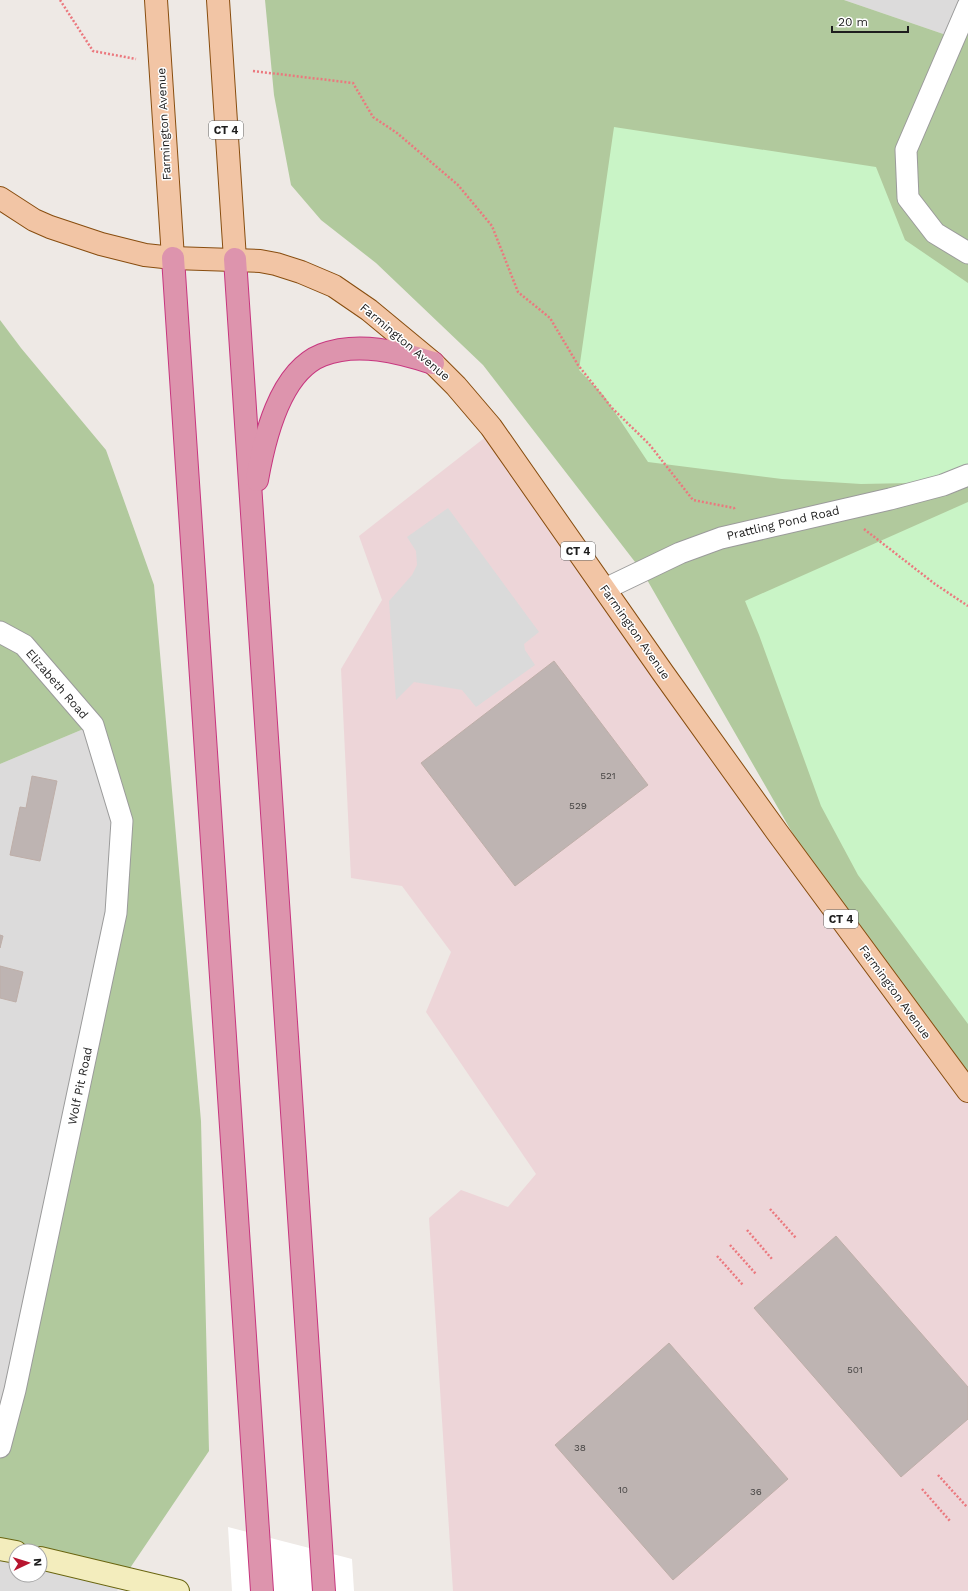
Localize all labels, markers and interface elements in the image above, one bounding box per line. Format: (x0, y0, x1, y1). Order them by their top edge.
scale bar (832, 8, 908, 34)
text: 20 m (838, 15, 868, 29)
street label: Farmington Avenue (154, 67, 174, 181)
road number: CT 4 (209, 121, 243, 139)
street label: Farmington Avenue (357, 300, 453, 384)
street label: Prattling Pond Road (725, 503, 841, 543)
road number: CT 4 (561, 542, 595, 560)
street label: Farmington Avenue (597, 582, 673, 682)
street label: Elizabeth Road (23, 646, 91, 722)
house number: 521 (600, 770, 616, 781)
house number: 529 (569, 800, 587, 811)
road number: CT 4 (824, 910, 858, 928)
street label: Farmington Avenue (856, 942, 934, 1042)
street label: Wolf Pit Road (65, 1046, 95, 1126)
house number: 501 (847, 1364, 863, 1375)
house number: 38 (574, 1442, 586, 1453)
house number: 10 (618, 1484, 628, 1495)
house number: 36 (750, 1486, 762, 1497)
north arrow (8, 1543, 48, 1583)
text: N (31, 1558, 44, 1567)

